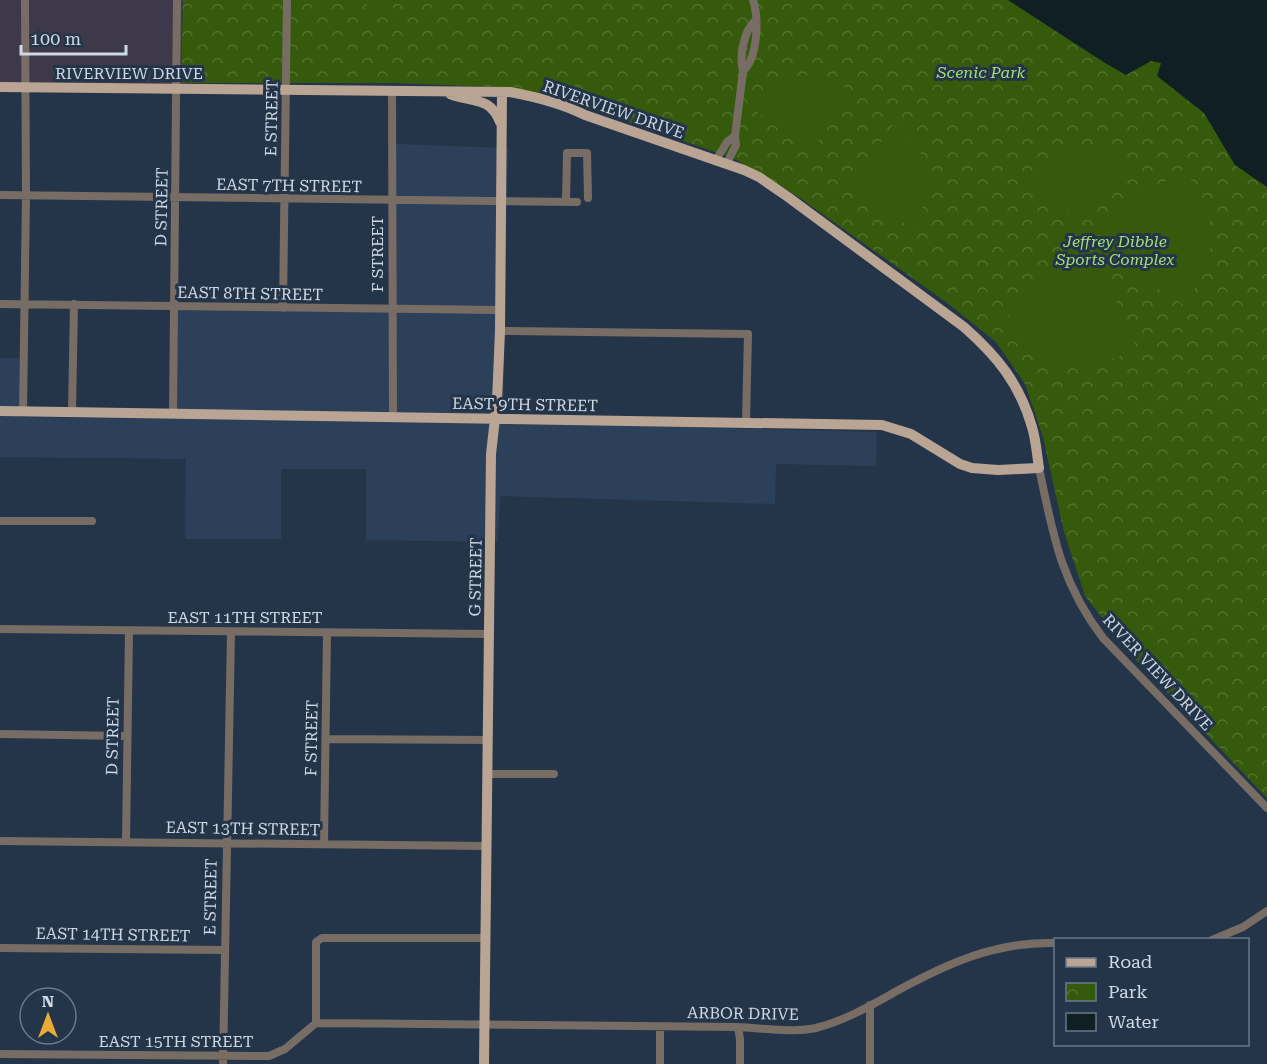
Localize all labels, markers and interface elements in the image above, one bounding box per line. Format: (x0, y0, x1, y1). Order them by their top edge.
scale bar (21, 18, 126, 56)
text: 100 m (30, 28, 81, 49)
park label: Scenic Park (936, 63, 1026, 82)
street label: RIVERVIEW DRIVE (55, 64, 203, 83)
street label: RIVERVIEW DRIVE (541, 76, 687, 143)
street label: E STREET (261, 79, 282, 157)
street label: D STREET (151, 167, 172, 247)
street label: EAST 7TH STREET (216, 175, 362, 196)
street label: F STREET (368, 216, 387, 292)
park label: Jeffrey Dibble Sports Complex (1055, 232, 1174, 269)
street label: EAST 8TH STREET (177, 283, 323, 304)
street label: EAST 9TH STREET (452, 394, 598, 415)
street label: G STREET (465, 537, 486, 617)
street label: EAST 11TH STREET (168, 608, 323, 627)
street label: RIVER VIEW DRIVE (1099, 610, 1217, 735)
street label: D STREET (102, 696, 123, 776)
street label: F STREET (301, 699, 322, 776)
street label: EAST 13TH STREET (165, 818, 321, 839)
street label: E STREET (200, 858, 221, 936)
street label: EAST 14TH STREET (35, 924, 191, 945)
legend (1054, 938, 1249, 1046)
text: Road (1108, 951, 1153, 972)
text: Park (1108, 981, 1148, 1002)
north arrow (18, 986, 78, 1046)
text: N (42, 992, 54, 1011)
street label: ARBOR DRIVE (687, 1003, 799, 1024)
text: Water (1108, 1011, 1159, 1032)
street label: EAST 15TH STREET (99, 1032, 254, 1051)

